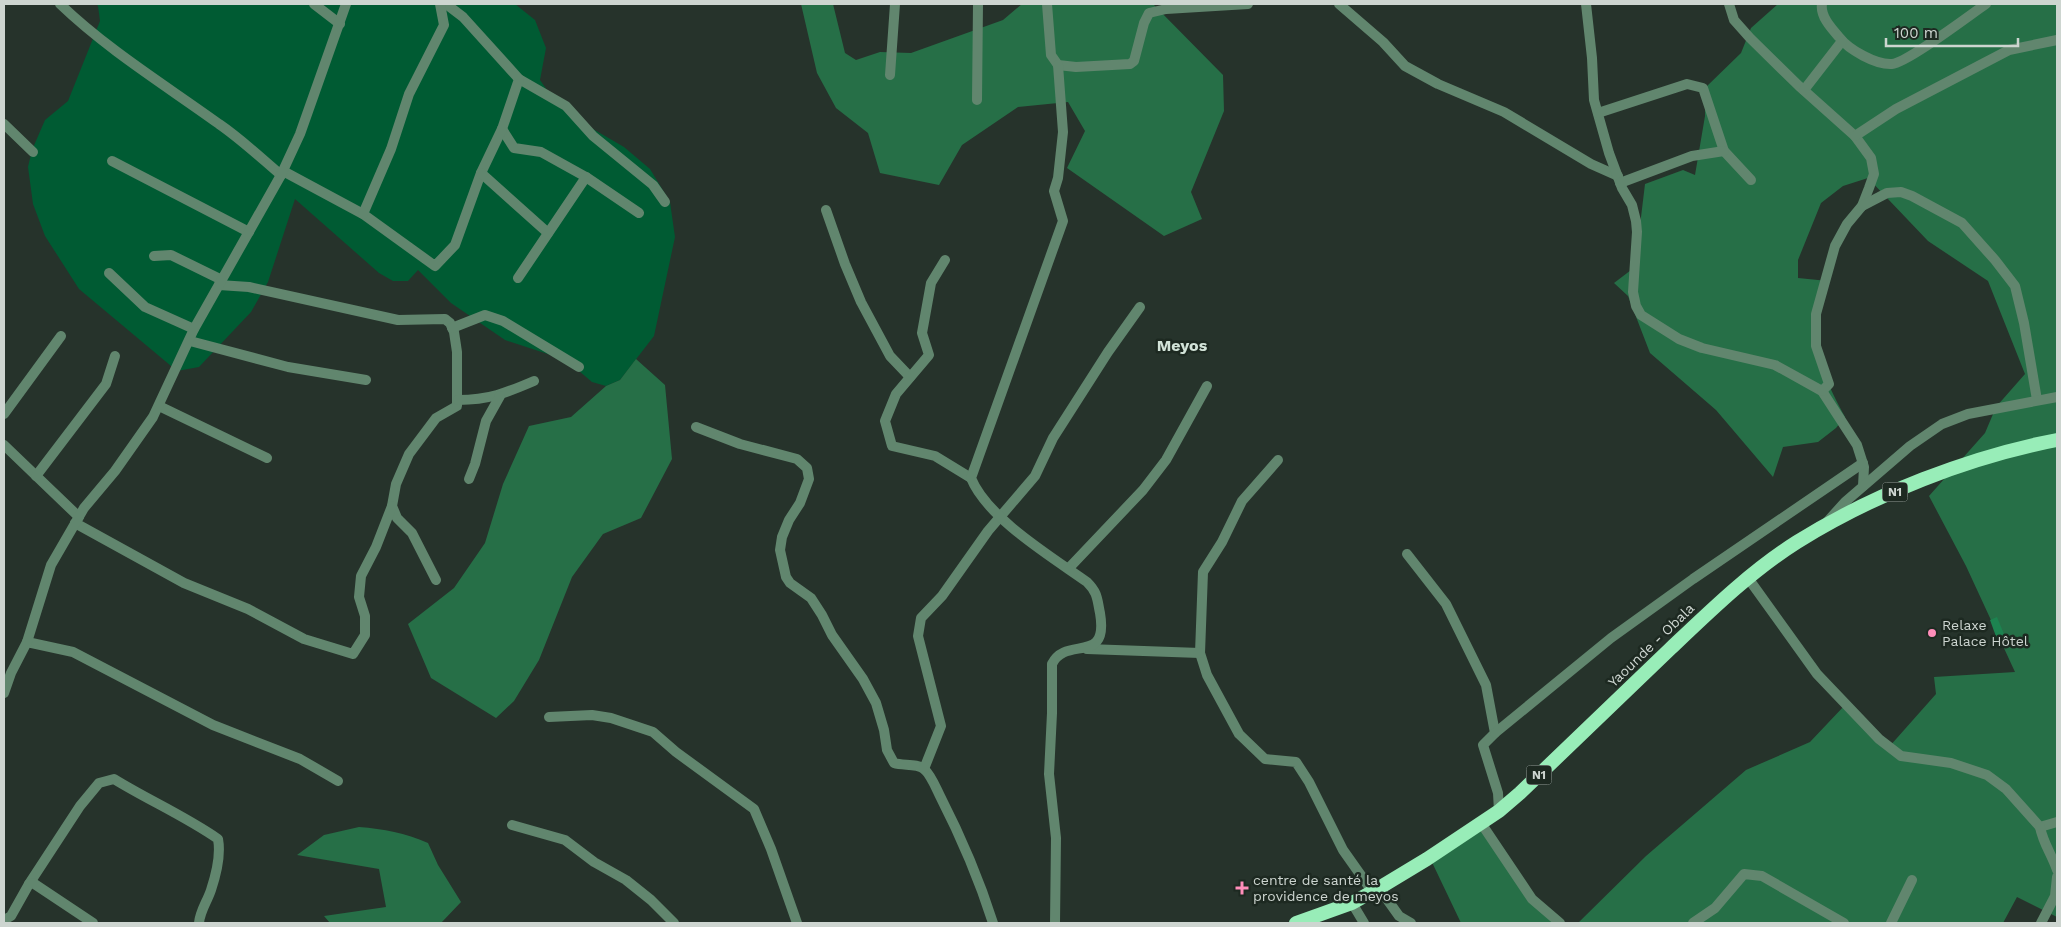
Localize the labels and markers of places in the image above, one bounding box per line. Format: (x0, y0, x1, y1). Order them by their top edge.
place label: Relaxe Palace Hôtel (1942, 617, 2029, 649)
marker: Relaxe Palace Hôtel (1926, 627, 1938, 639)
place label: centre de santé la providence de meyos (1253, 872, 1399, 904)
marker: centre de santé la providence de meyos (1235, 881, 1249, 895)

